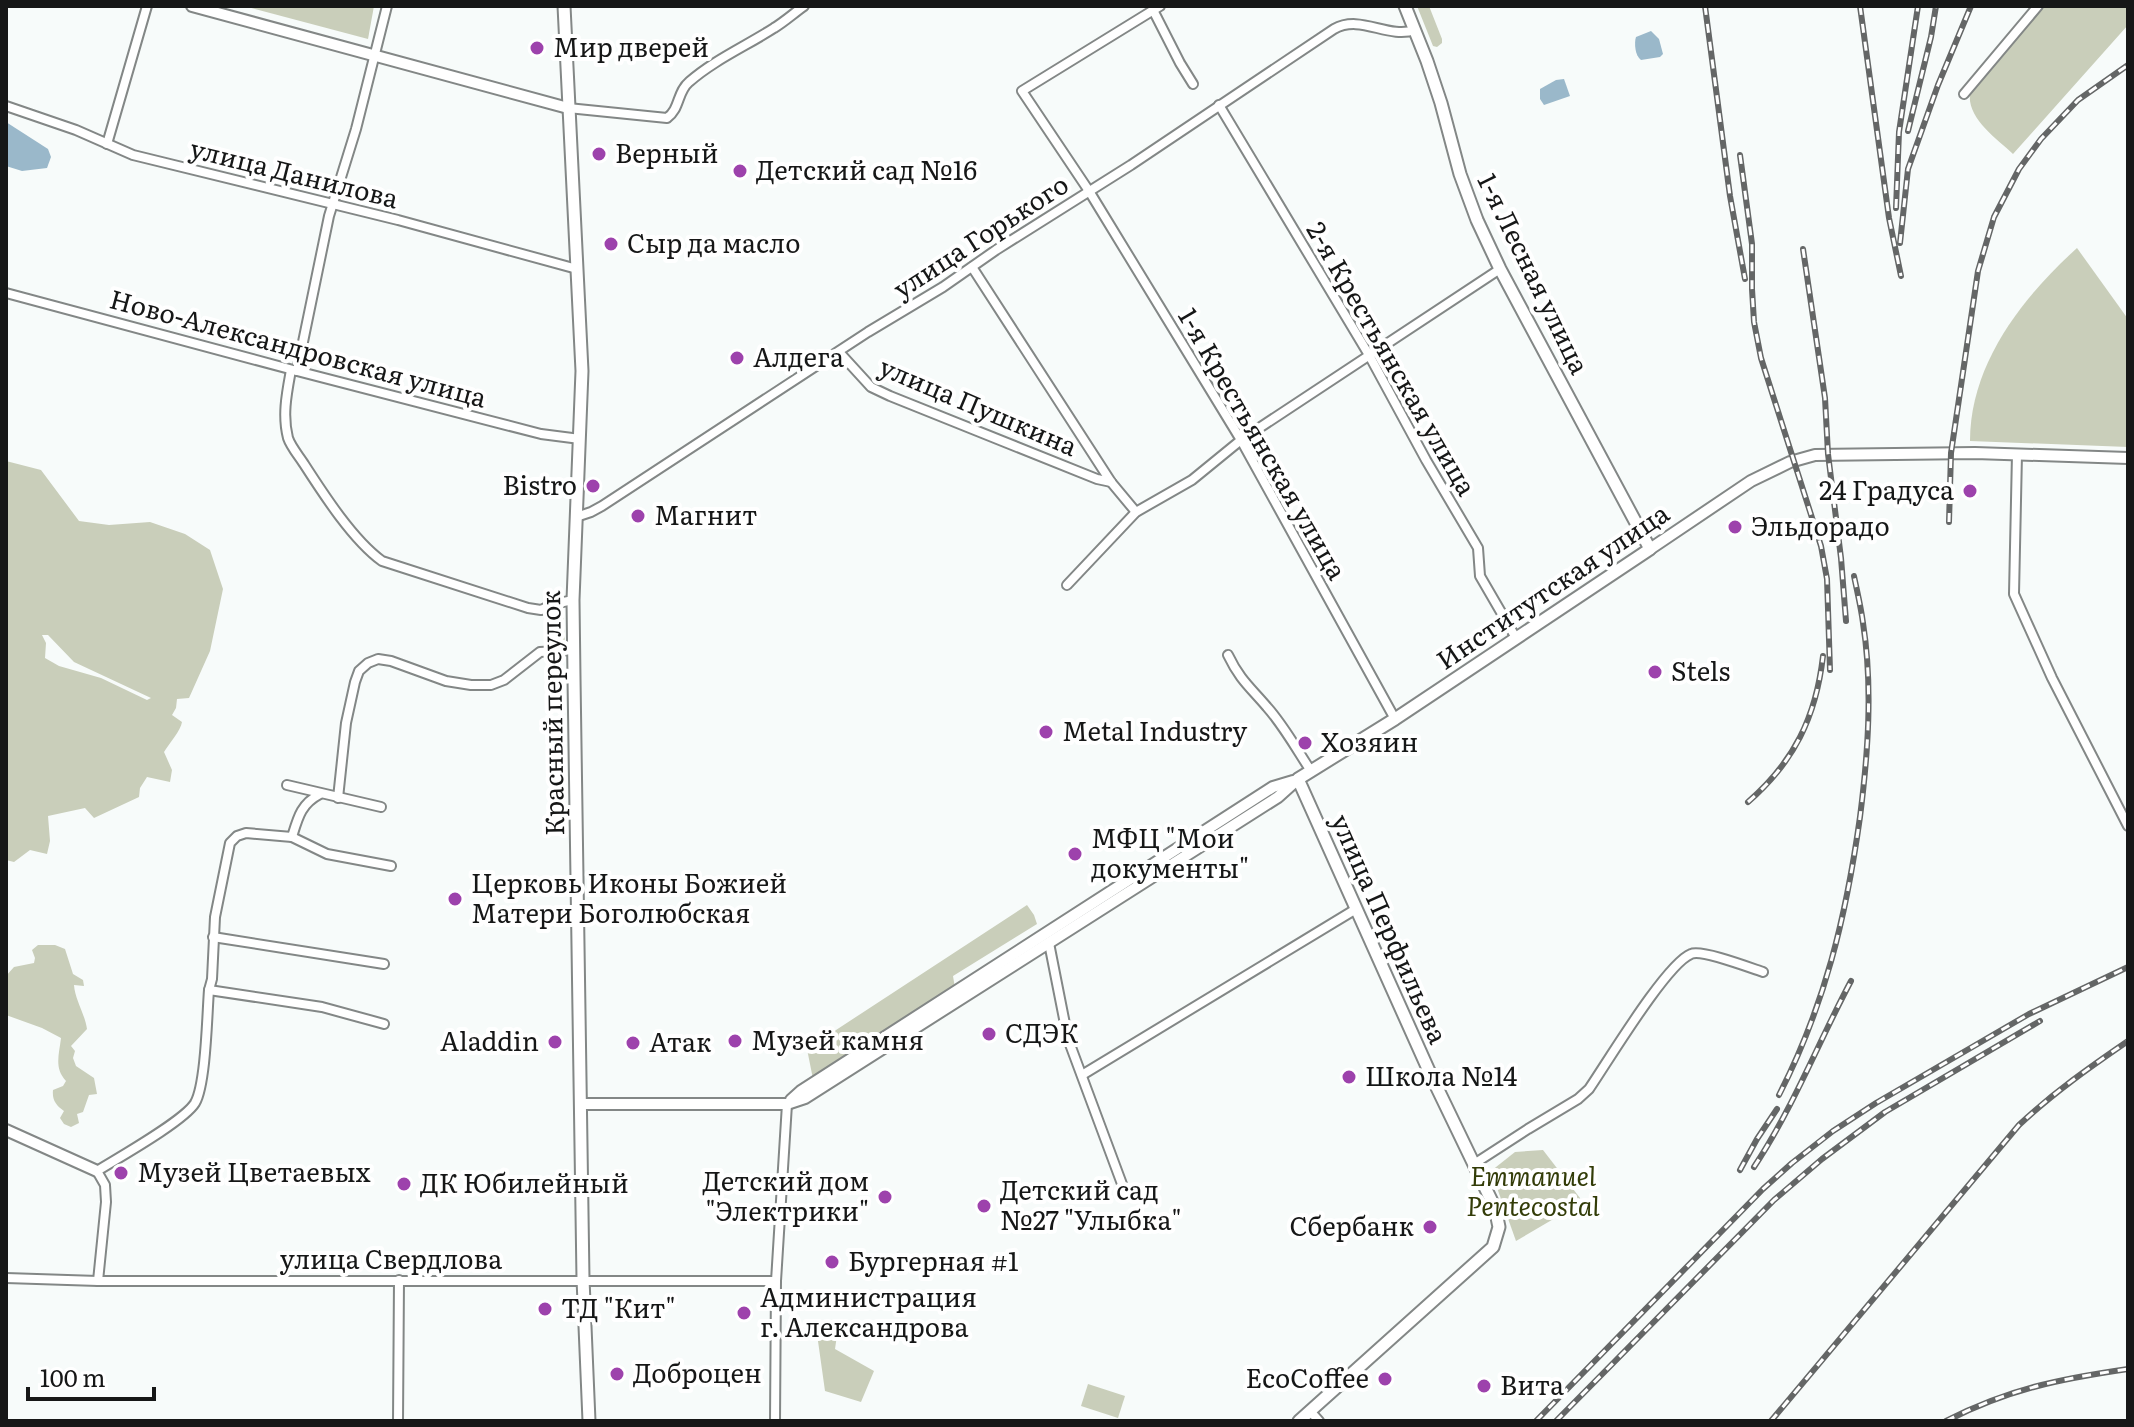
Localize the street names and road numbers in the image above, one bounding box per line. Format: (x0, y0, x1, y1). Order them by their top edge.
street label: улица Данилова (186, 127, 403, 216)
street label: улица Горького (884, 163, 1075, 306)
street label: 1-я Лесная улица (1470, 166, 1601, 380)
street label: 2-я Крестьянская улица (1299, 214, 1488, 502)
street label: Ново-Александровская улица (106, 277, 491, 416)
street label: 1-я Крестьянская улица (1170, 300, 1358, 586)
street label: улица Пушкина (874, 345, 1084, 464)
street label: Институтская улица (1427, 492, 1676, 678)
street label: Красный переулок (529, 589, 572, 836)
street label: улица Перфильева (1323, 807, 1460, 1049)
street label: улица Свердлова (280, 1238, 502, 1277)

